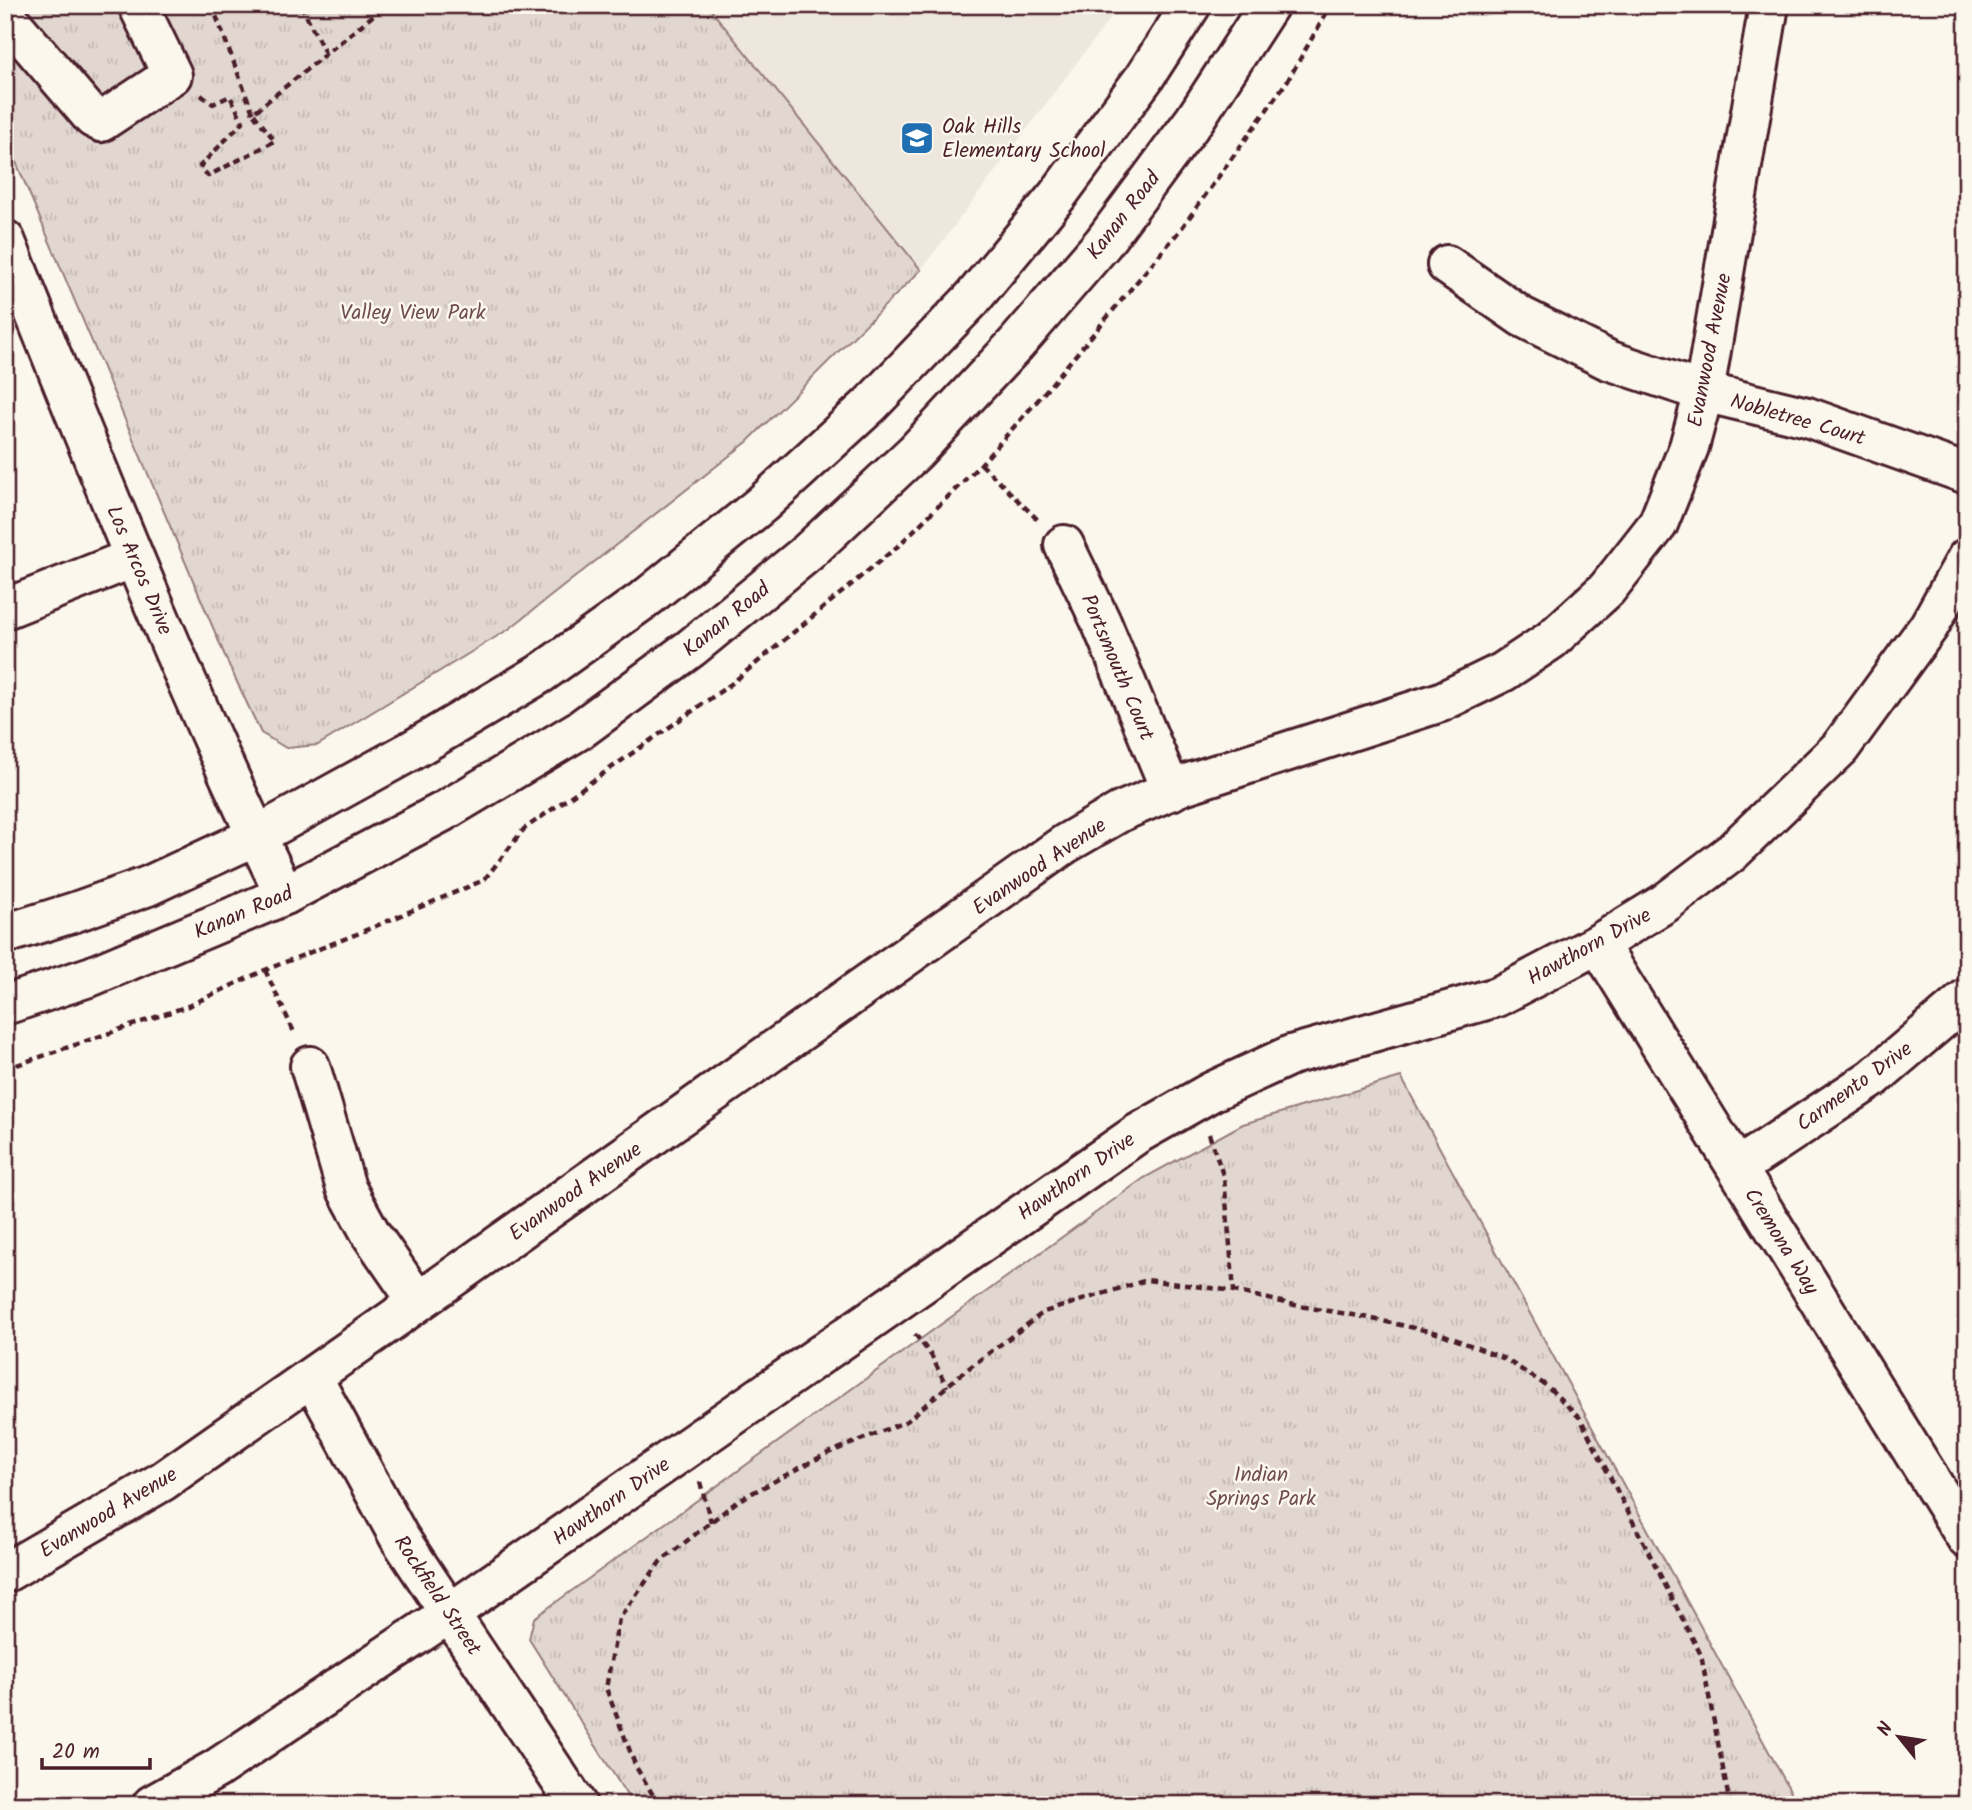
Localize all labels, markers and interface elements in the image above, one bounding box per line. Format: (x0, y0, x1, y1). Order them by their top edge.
place label: Oak Hills Elementary School (942, 111, 1105, 168)
school or university icon: Oak Hills Elementary School (898, 119, 936, 157)
street label: Kanan Road (1079, 164, 1170, 267)
street label: Evanwood Avenue (1679, 270, 1742, 430)
park label: Valley View Park (340, 297, 486, 330)
street label: Nobletree Court (1726, 385, 1870, 456)
street label: Los Arcos Drive (96, 501, 181, 641)
street label: Kanan Road (676, 574, 779, 666)
street label: Portsmouth Court (1071, 589, 1163, 747)
street label: Evanwood Avenue (966, 810, 1114, 925)
street label: Kanan Road (189, 877, 299, 949)
street label: Hawthorn Drive (1522, 899, 1658, 995)
street label: Carmento Drive (1790, 1033, 1920, 1141)
street label: Hawthorn Drive (1011, 1124, 1143, 1230)
street label: Evanwood Avenue (502, 1134, 650, 1251)
street label: Cremona Way (1735, 1182, 1827, 1302)
street label: Hawthorn Drive (546, 1449, 678, 1555)
street label: Evanwood Avenue (33, 1459, 185, 1568)
park label: Indian Springs Park (1206, 1459, 1316, 1516)
street label: Rockfield Street (384, 1529, 490, 1663)
north arrow (1864, 1702, 1934, 1772)
text: N (1870, 1717, 1902, 1742)
scale bar (42, 1726, 150, 1770)
text: 20 m (52, 1736, 100, 1769)

